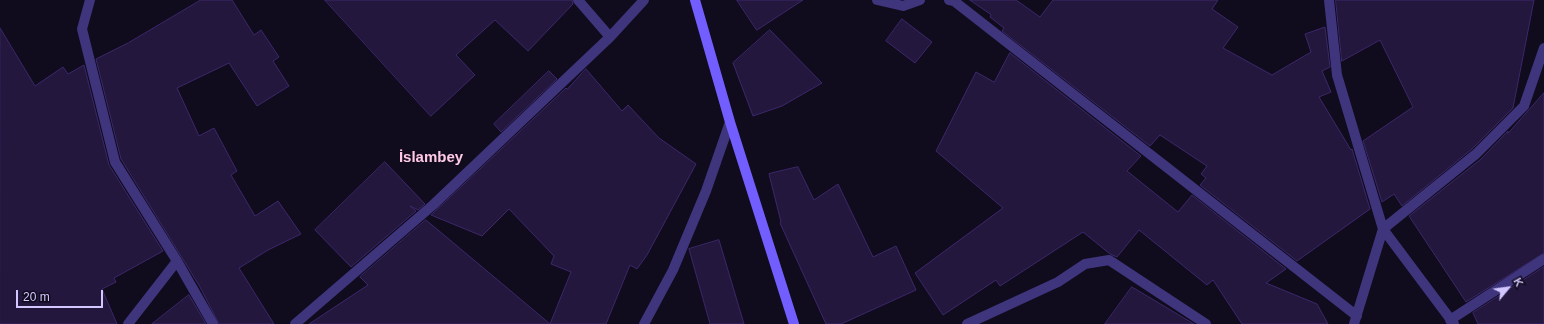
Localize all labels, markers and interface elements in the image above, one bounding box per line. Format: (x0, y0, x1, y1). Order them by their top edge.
district label: İslambey (399, 149, 463, 167)
north arrow (1488, 268, 1528, 308)
text: K (1511, 276, 1526, 289)
scale bar (18, 282, 105, 308)
text: 20 m (23, 290, 50, 304)

